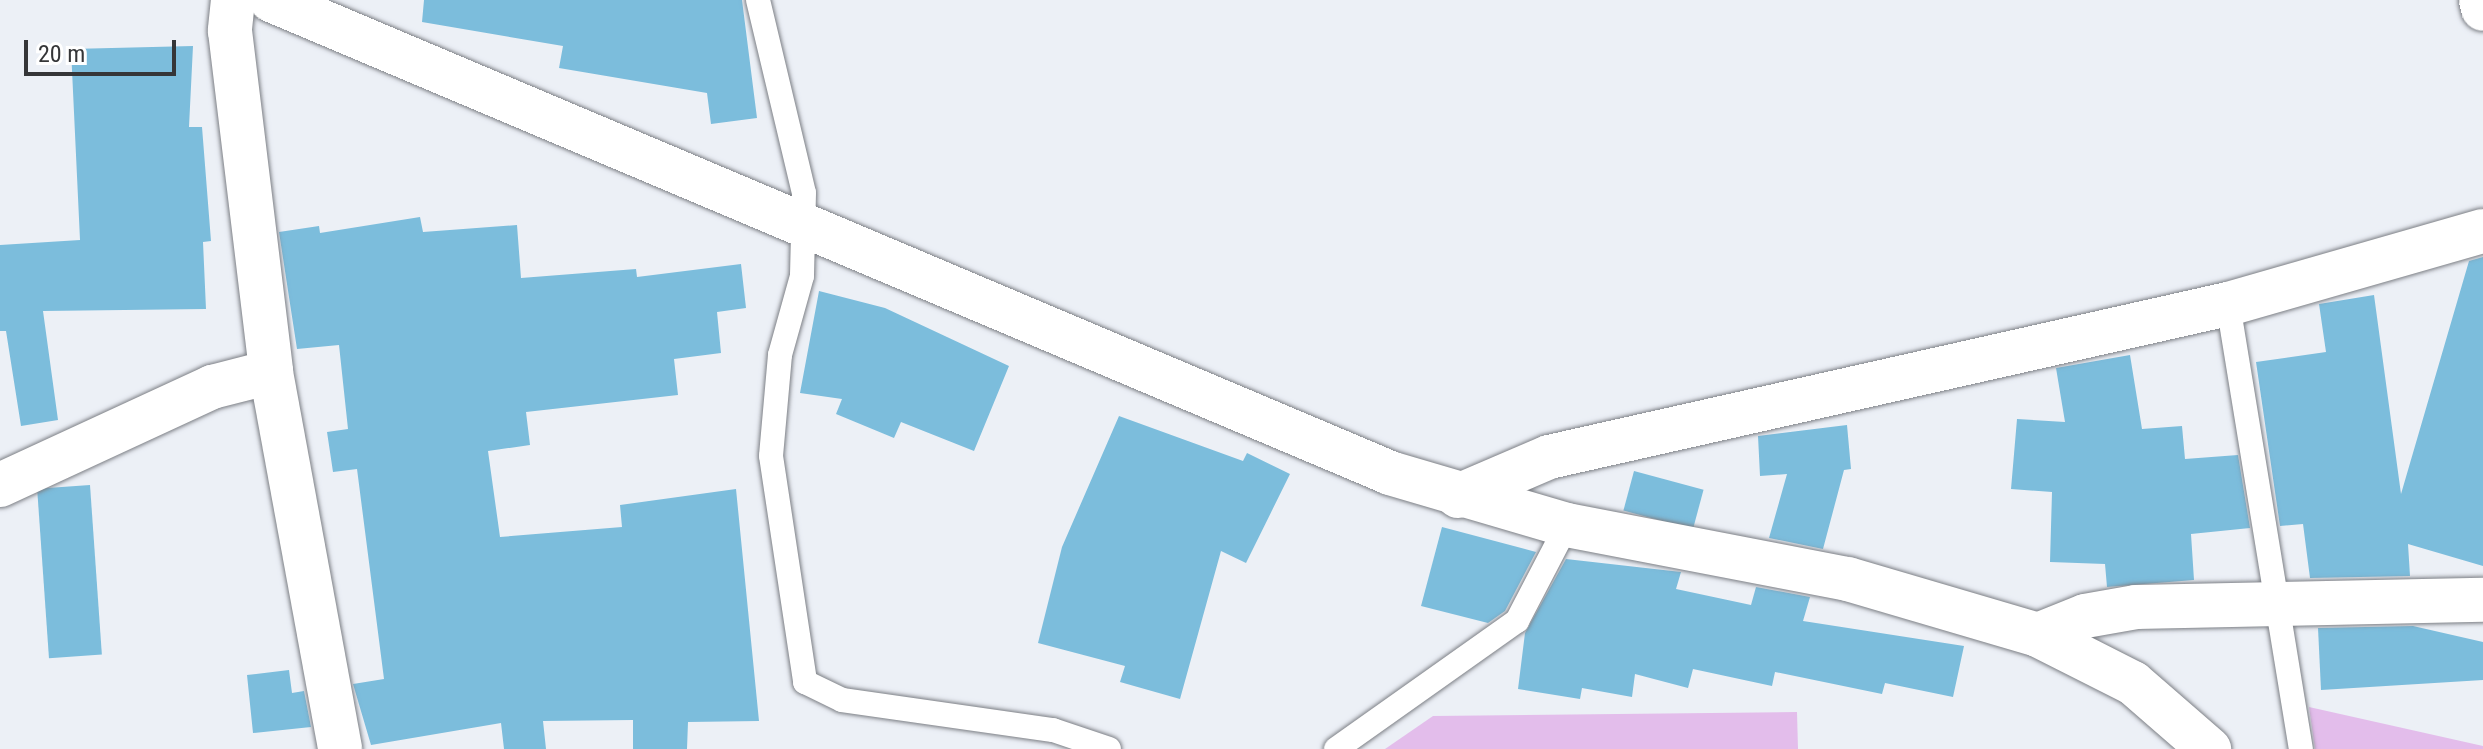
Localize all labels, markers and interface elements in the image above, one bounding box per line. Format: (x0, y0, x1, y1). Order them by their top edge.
scale bar (28, 24, 180, 74)
text: 20 m (38, 40, 85, 68)

